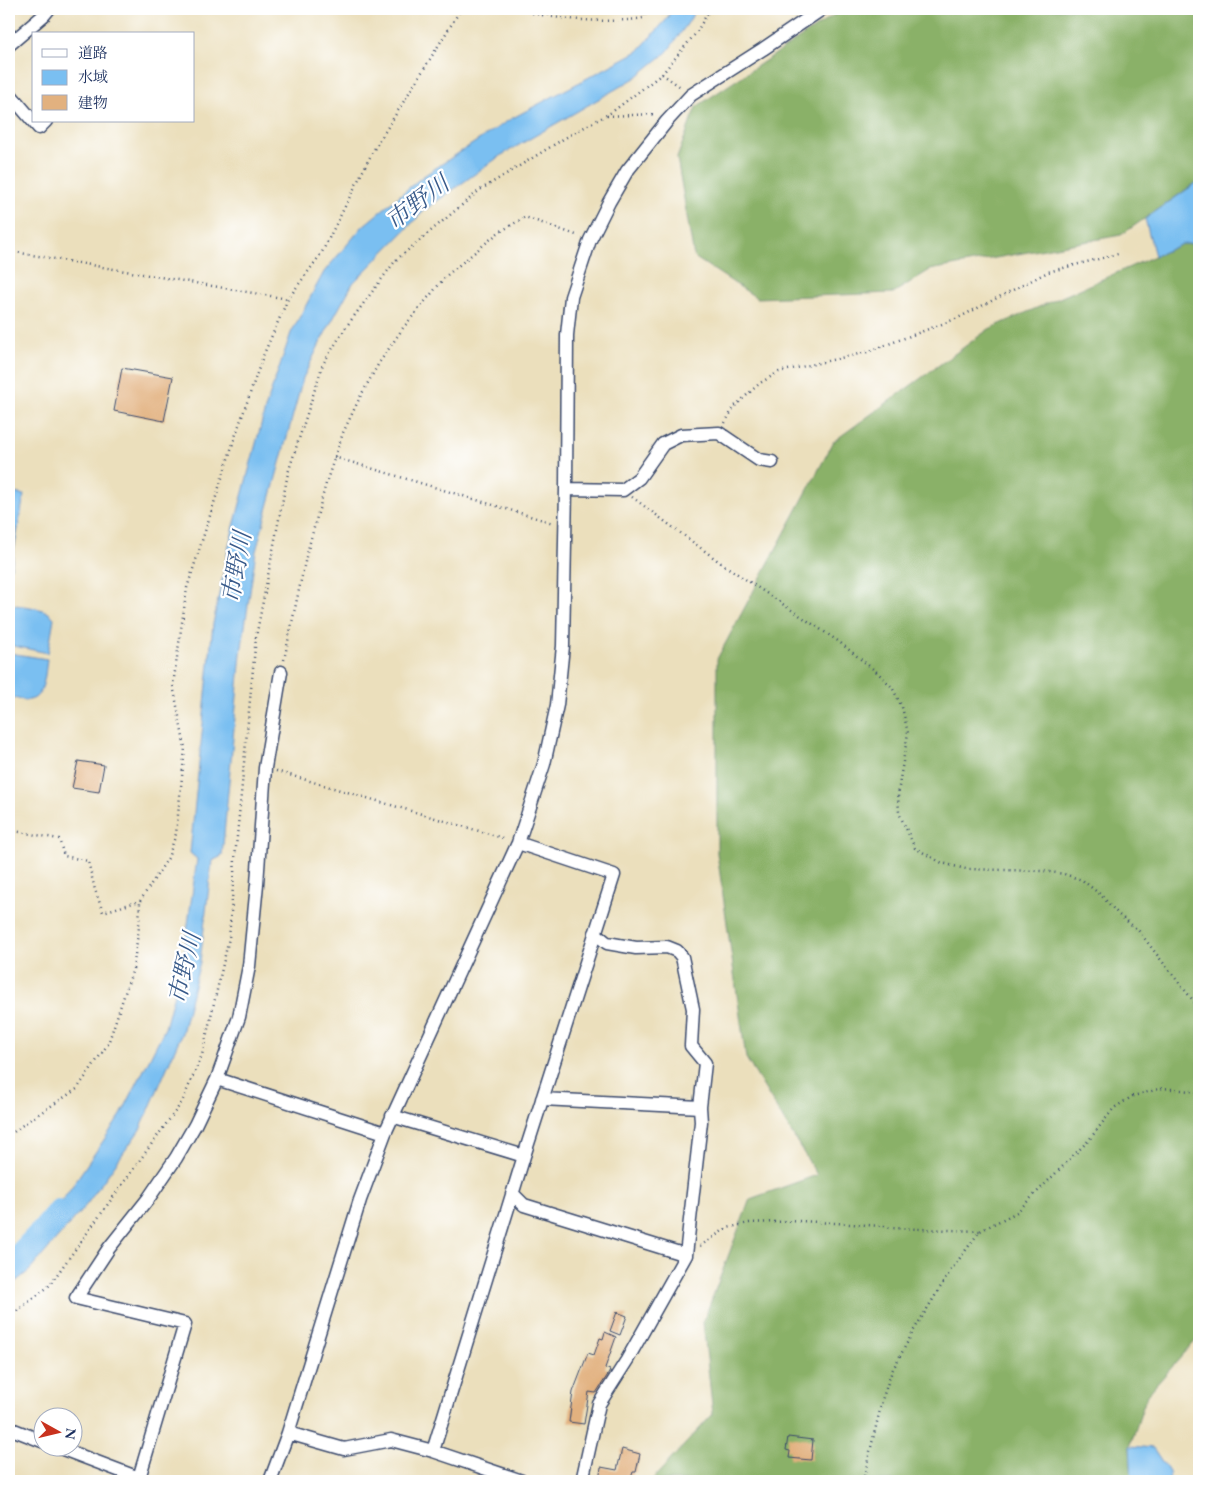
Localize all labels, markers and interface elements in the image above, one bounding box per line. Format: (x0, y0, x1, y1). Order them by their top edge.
legend (32, 32, 195, 122)
text: 道路 (78, 43, 108, 62)
text: 水域 (78, 67, 108, 86)
text: 建物 (78, 93, 108, 112)
water label: 市野川 (379, 166, 457, 236)
water label: 市野川 (214, 526, 258, 605)
water label: 市野川 (161, 927, 208, 1007)
north arrow (32, 1408, 82, 1458)
text: N (61, 1427, 81, 1441)

